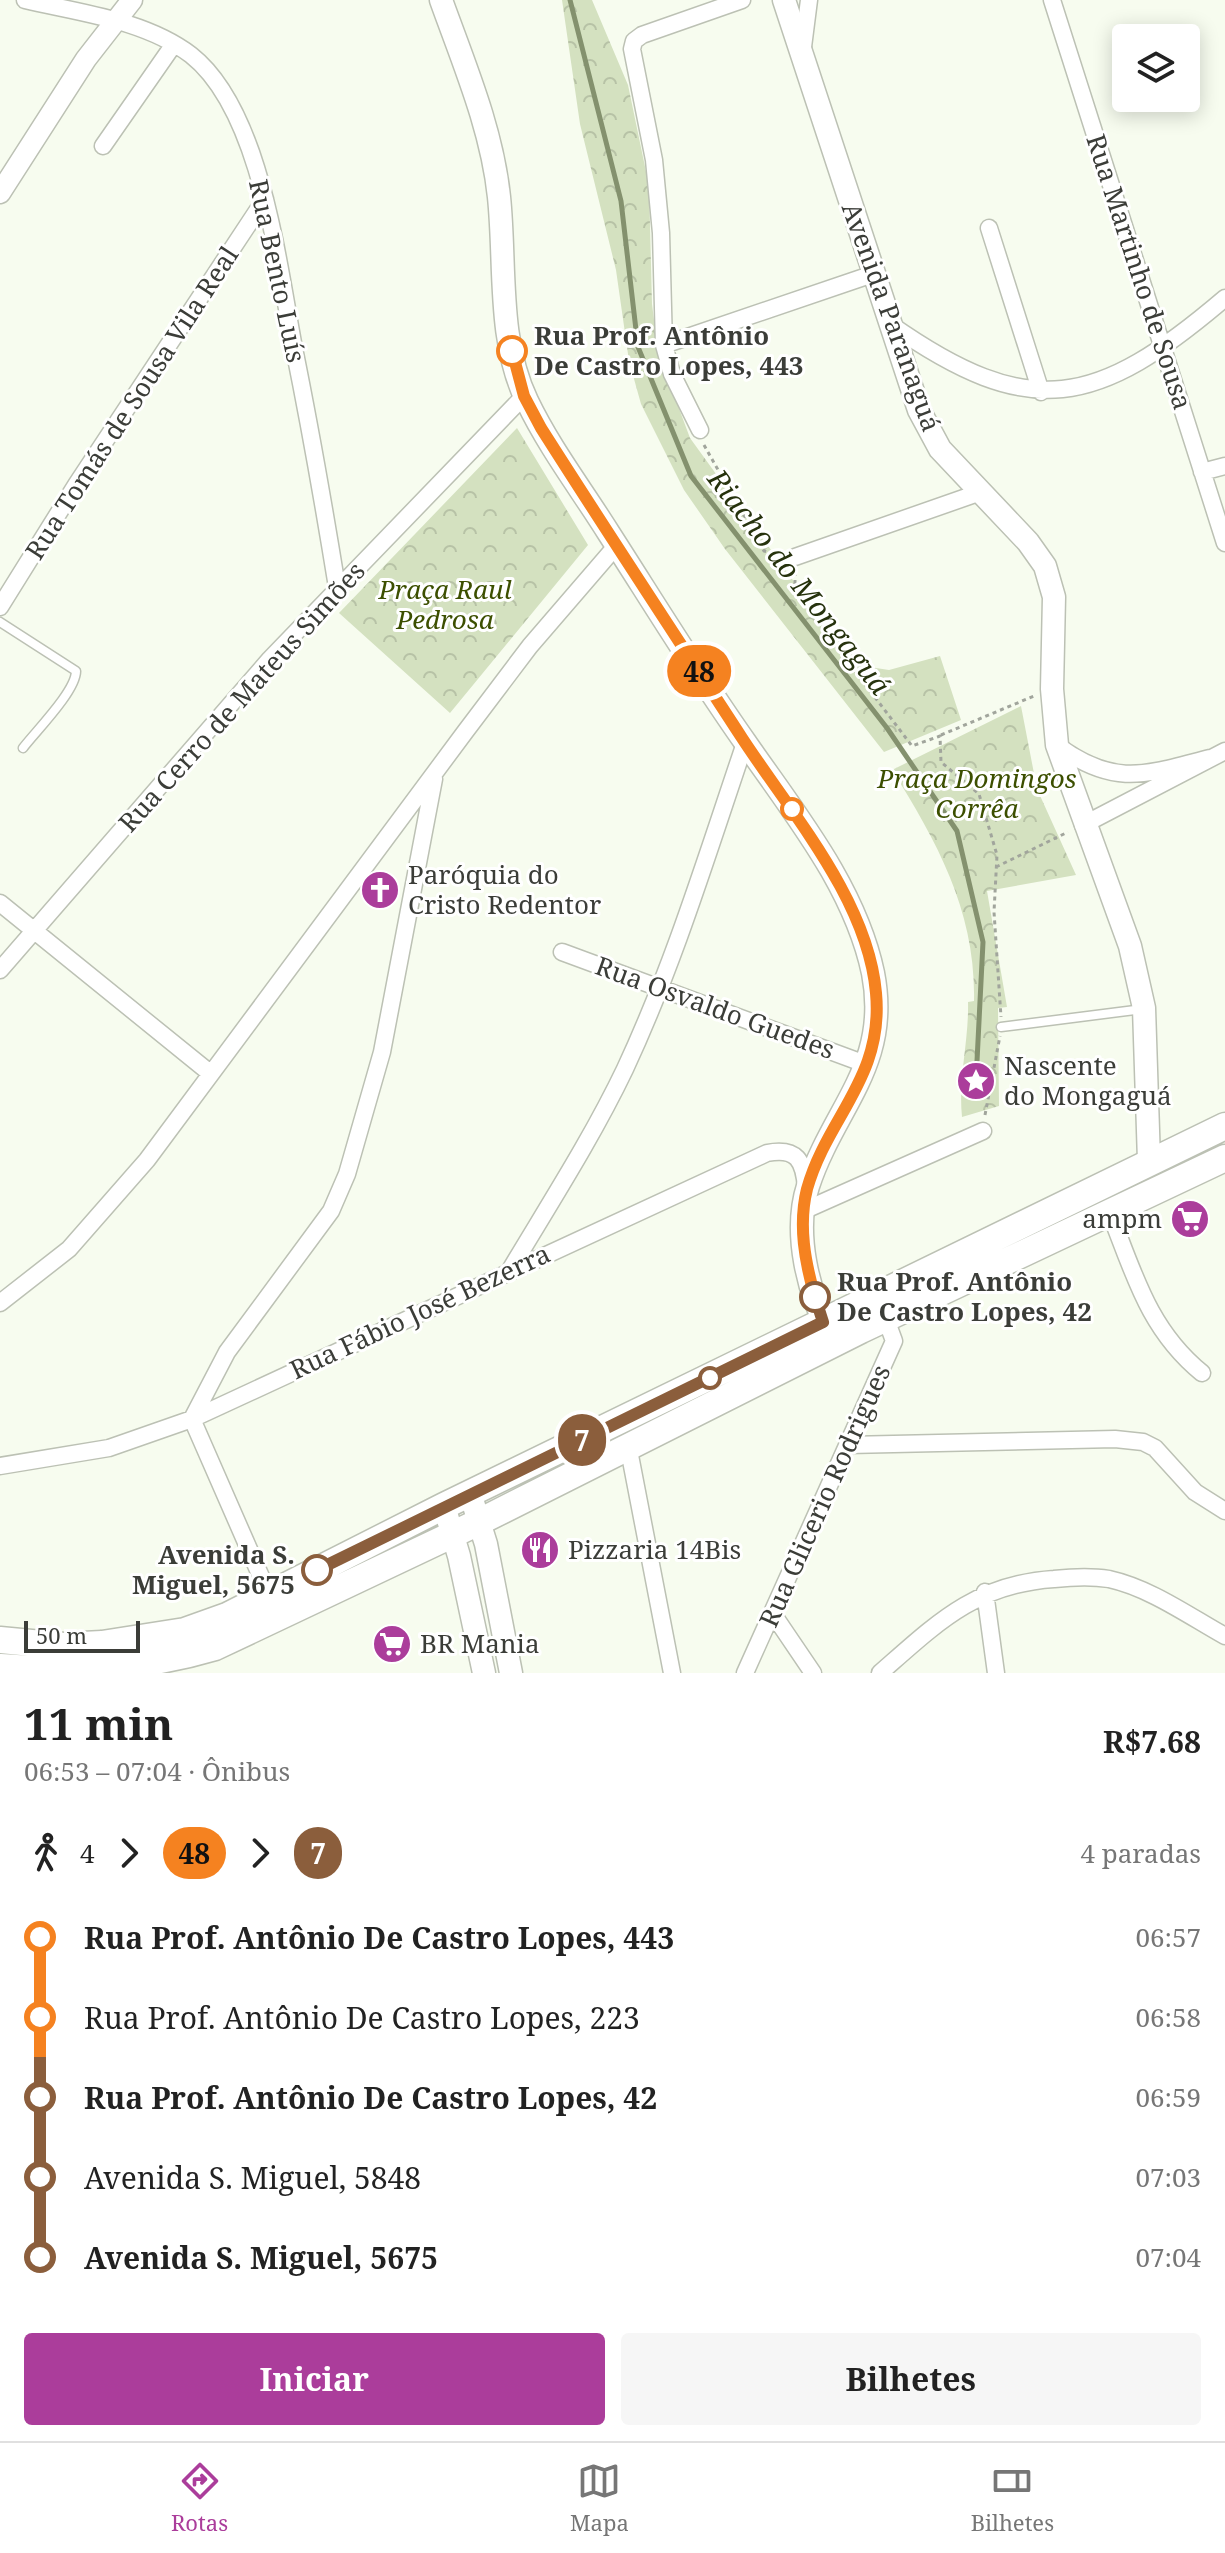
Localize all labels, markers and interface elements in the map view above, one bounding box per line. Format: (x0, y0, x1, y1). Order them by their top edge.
map controls (1112, 24, 1200, 112)
button: layers (1112, 24, 1200, 112)
street label: Rua Martinho de Sousa (1078, 129, 1201, 414)
street label: Rua Bento Luís (241, 176, 315, 366)
street label: Avenida Paranaguá (834, 197, 950, 436)
street label: Rua Tomás de Sousa Vila Real (16, 239, 246, 566)
place label: Rua Prof. Antônio De Castro Lopes, 443 (534, 317, 804, 383)
marker: Rua Prof. Antônio De Castro Lopes, 443 (497, 336, 527, 366)
water label: Riacho do Mongaguá (699, 460, 900, 702)
street label: Rua Cerro de Mateus Simões (110, 553, 373, 839)
park label: Praça Raul Pedrosa (377, 571, 512, 637)
line badge: 48 (663, 645, 735, 697)
text: 48 (683, 652, 715, 690)
park label: Praça Domingos Corrêa (876, 760, 1077, 826)
unlabelled marker (781, 798, 803, 820)
place label: Paróquia do Cristo Redentor (408, 856, 601, 922)
church icon: Paróquia do Cristo Redentor (359, 869, 401, 911)
street label: Rua Osvaldo Guedes (591, 947, 840, 1067)
place label: Nascente do Mongaguá (1004, 1047, 1172, 1113)
place icon: Nascente do Mongaguá (955, 1060, 997, 1102)
supermarket icon: ampm (1169, 1198, 1211, 1240)
place label: ampm (1082, 1200, 1162, 1236)
street label: Rua Fábio José Bezerra (284, 1235, 556, 1387)
place label: Rua Prof. Antônio De Castro Lopes, 42 (837, 1263, 1092, 1329)
marker: Rua Prof. Antônio De Castro Lopes, 42 (800, 1282, 830, 1312)
street label: Rua Glicerio Rodrigues (750, 1359, 898, 1632)
unlabelled marker (699, 1367, 721, 1389)
line badge: 7 (556, 1414, 608, 1466)
text: 7 (574, 1421, 590, 1459)
restaurant icon: Pizzaria 14Bis (519, 1529, 561, 1571)
place label: Pizzaria 14Bis (568, 1531, 741, 1567)
place label: Avenida S. Miguel, 5675 (132, 1536, 295, 1602)
marker: Avenida S. Miguel, 5675 (302, 1555, 332, 1585)
scale bar (24, 1617, 140, 1653)
text: 50 m (36, 1620, 87, 1650)
supermarket icon: BR Mania (371, 1623, 413, 1665)
place label: BR Mania (420, 1625, 540, 1661)
text: 11 min (24, 1693, 173, 1753)
text: R$7.68 (1103, 1721, 1201, 1762)
text: 06:53 – 07:04 · Ônibus (24, 1753, 290, 1789)
icon: walk (24, 1831, 68, 1875)
icon: forward (107, 1831, 151, 1875)
icon: forward (238, 1831, 282, 1875)
text: 48 (179, 1834, 210, 1872)
text: 7 (310, 1834, 326, 1872)
text: 4 (80, 1835, 95, 1871)
text: 4 paradas (1080, 1835, 1201, 1871)
text: Rua Prof. Antônio De Castro Lopes, 443 (84, 1917, 674, 1958)
text: 06:57 (1135, 1919, 1201, 1955)
text: Rua Prof. Antônio De Castro Lopes, 223 (84, 1997, 640, 2038)
text: 06:58 (1135, 1999, 1201, 2035)
text: Rua Prof. Antônio De Castro Lopes, 42 (84, 2077, 657, 2118)
text: 06:59 (1135, 2079, 1201, 2115)
text: Avenida S. Miguel, 5848 (84, 2157, 421, 2198)
text: 07:03 (1135, 2159, 1201, 2195)
text: Avenida S. Miguel, 5675 (84, 2237, 438, 2278)
text: 07:04 (1135, 2239, 1201, 2275)
button: Iniciar (24, 2333, 605, 2425)
button: Bilhetes (621, 2333, 1201, 2425)
tab: Rotas (171, 2459, 228, 2537)
tab: Mapa (570, 2459, 629, 2537)
tab: Bilhetes (971, 2459, 1054, 2537)

